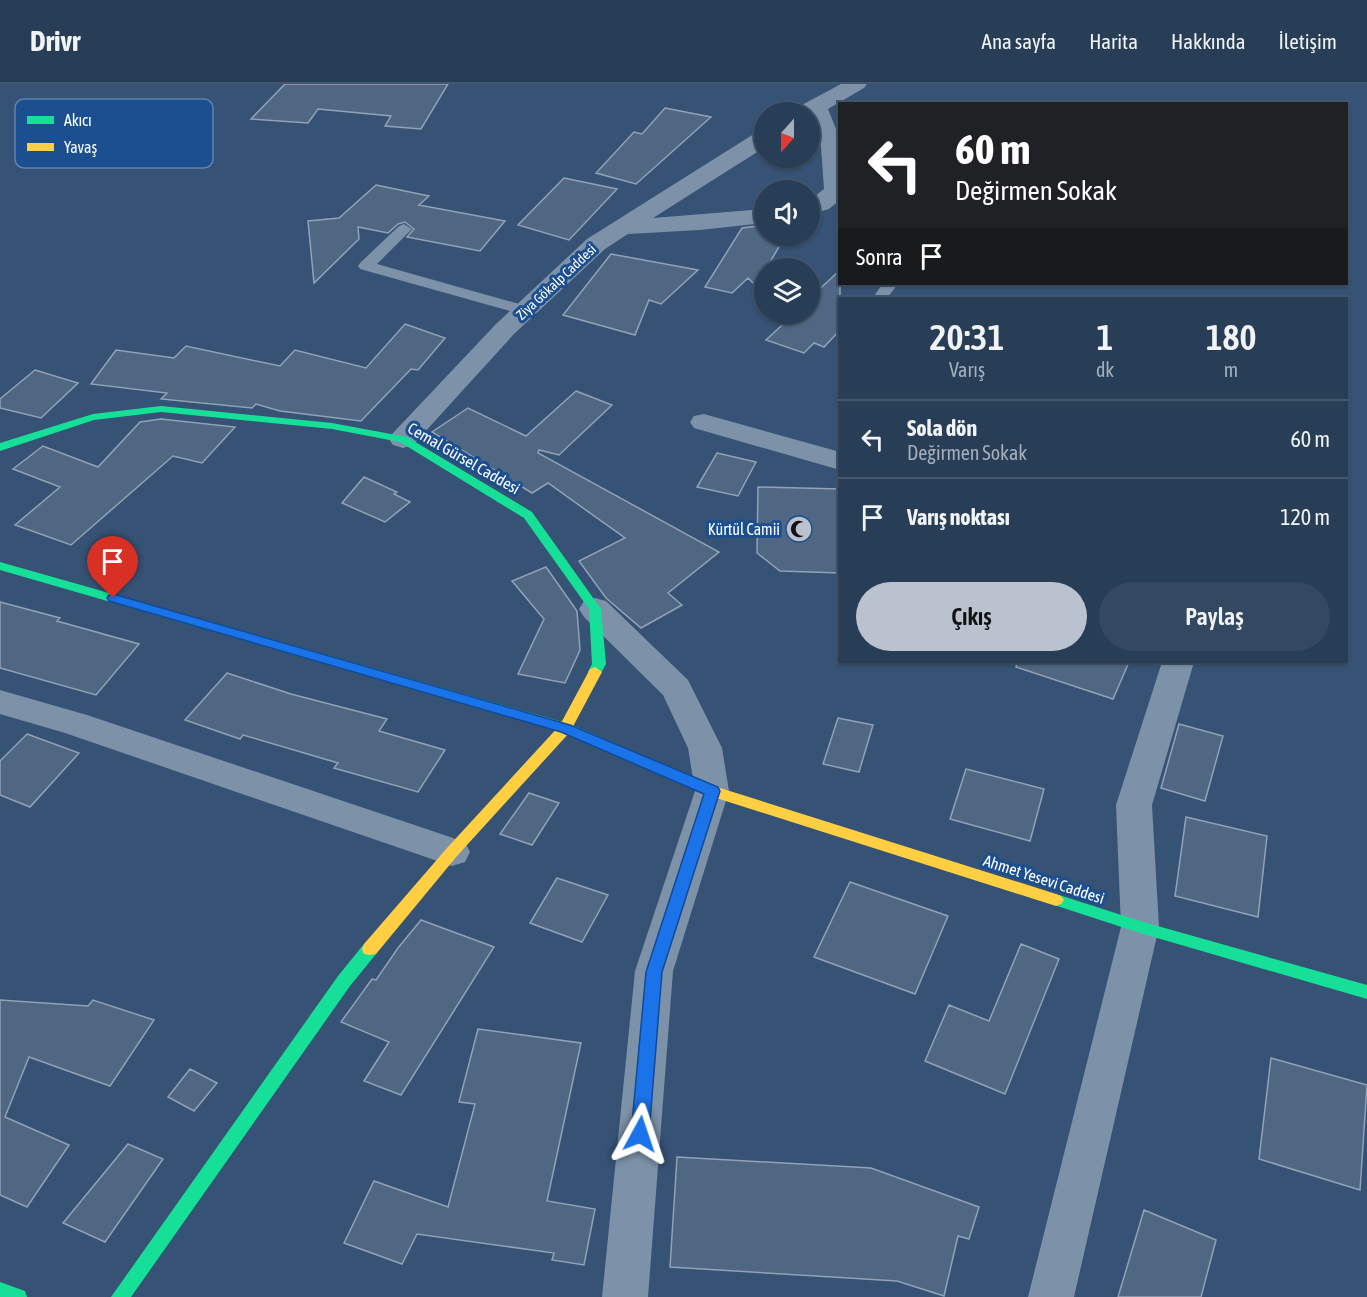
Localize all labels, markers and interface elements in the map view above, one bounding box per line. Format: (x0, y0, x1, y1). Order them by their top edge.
text: Drivr (30, 25, 80, 57)
text: Ana sayfa (982, 29, 1056, 53)
text: Harita (1089, 29, 1138, 53)
text: Hakkında (1171, 29, 1246, 53)
text: İletişim (1279, 29, 1337, 53)
legend (15, 99, 213, 168)
north arrow (754, 102, 820, 168)
map controls (754, 102, 820, 324)
text: Akıcı (64, 111, 92, 129)
text: 60 m (955, 125, 1030, 173)
icon: left (856, 126, 934, 204)
text: Yavaş (64, 138, 97, 157)
text: Değirmen Sokak (955, 175, 1117, 206)
button: sound (754, 180, 820, 246)
icon: arrive (915, 240, 948, 273)
street label: Ziya Gökalp Caddesi (513, 241, 599, 323)
text: Sonra (856, 244, 903, 270)
button: layers (754, 258, 820, 324)
text: 20:31 (930, 316, 1004, 358)
text: 1 (1097, 316, 1113, 358)
text: 180 (1206, 316, 1256, 358)
text: Varış (949, 358, 985, 381)
text: dk (1096, 358, 1114, 381)
text: m (1224, 358, 1238, 381)
text: Sola dön (907, 415, 977, 441)
street label: Cemal Gürsel Caddesi (405, 419, 523, 497)
icon: left (856, 423, 889, 456)
text: 60 m (1290, 426, 1330, 452)
text: Değirmen Sokak (907, 441, 1027, 464)
icon: arrive (856, 501, 889, 534)
text: Varış noktası (907, 504, 1010, 530)
text: 120 m (1280, 504, 1330, 530)
mosque icon: Kürtül Camii (784, 514, 814, 544)
place label: Kürtül Camii (708, 520, 780, 538)
pin (87, 536, 138, 598)
icon: arrive (96, 545, 129, 578)
button: Çıkış (856, 582, 1087, 651)
button: Paylaş (1099, 582, 1330, 651)
street label: Ahmet Yesevi Caddesi (981, 851, 1107, 907)
position arrow (608, 1102, 672, 1166)

